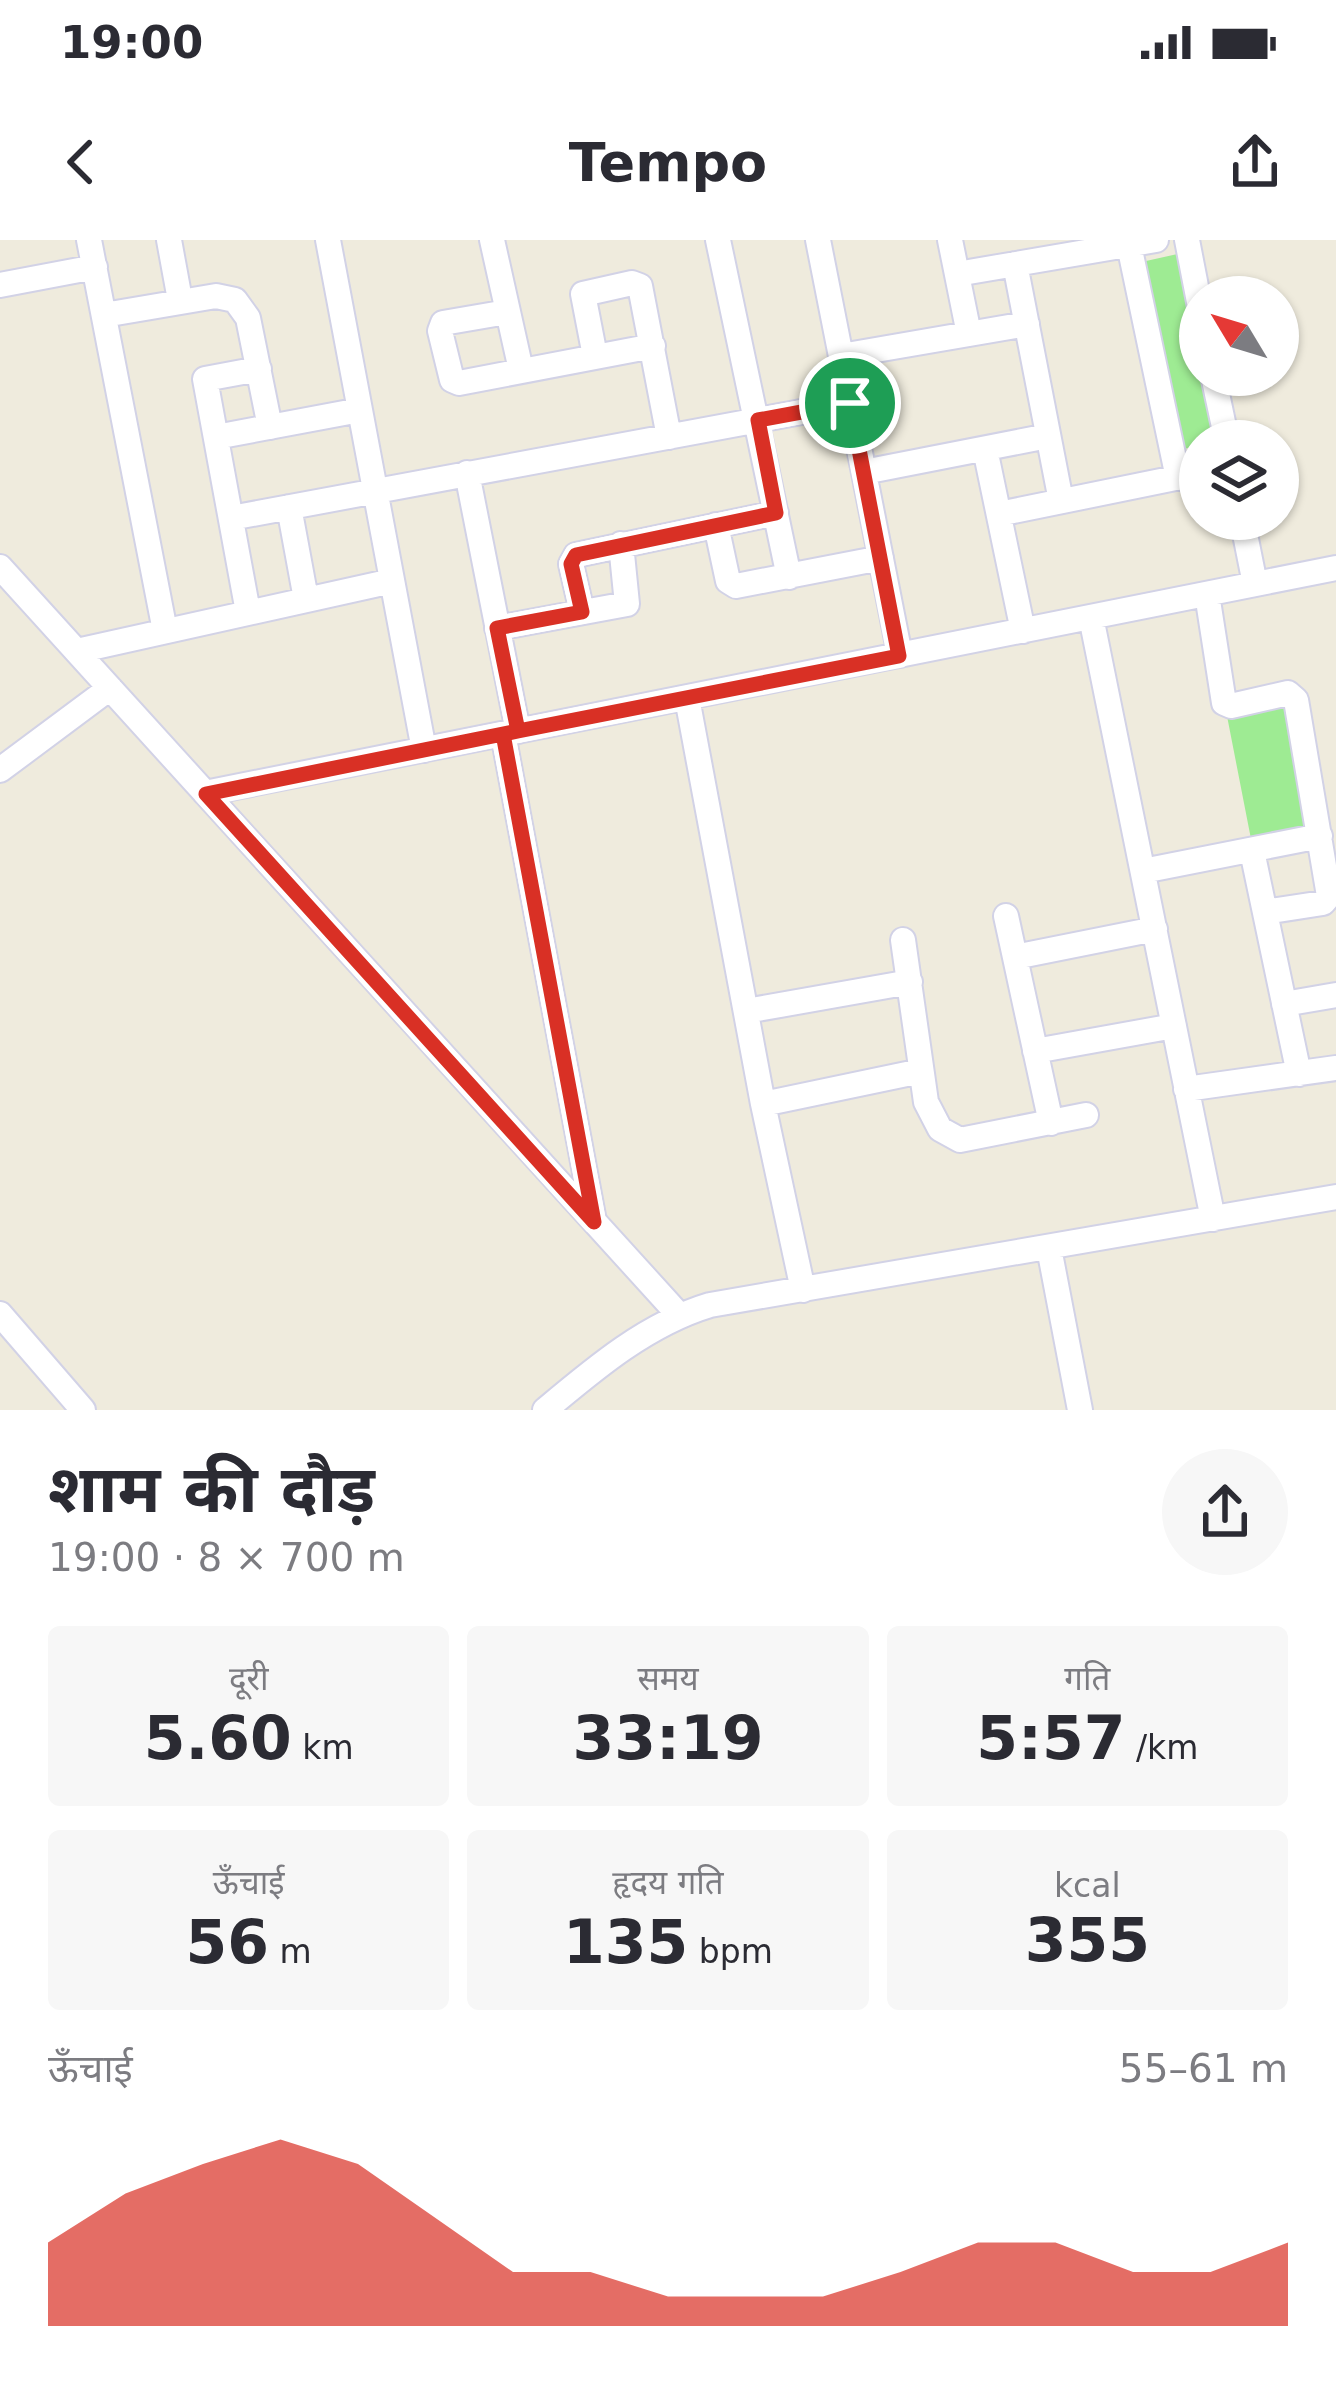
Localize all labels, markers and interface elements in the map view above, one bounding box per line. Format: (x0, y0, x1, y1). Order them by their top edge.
text: 19:00 (60, 16, 203, 69)
icon: back (48, 129, 114, 195)
icon: share (1222, 129, 1288, 195)
text: Tempo (569, 131, 767, 194)
north arrow (1179, 276, 1299, 396)
map controls (1179, 276, 1299, 540)
pin (799, 352, 901, 454)
icon: arrive (817, 370, 883, 436)
button: layers (1179, 420, 1299, 540)
button: share (1162, 1449, 1288, 1575)
text: शाम की दौड़ (48, 1451, 375, 1528)
text: 19:00 · 8 × 700 m (48, 1535, 405, 1580)
text: दूरी (229, 1659, 268, 1698)
text: समय (637, 1659, 699, 1698)
text: गति (1064, 1659, 1110, 1698)
text: 5.60 (144, 1703, 292, 1773)
text: 33:19 (572, 1703, 763, 1773)
text: 5:57 (976, 1703, 1126, 1773)
text: km (292, 1728, 354, 1767)
text: /km (1126, 1728, 1198, 1767)
text: ऊँचाई (213, 1863, 284, 1902)
text: हृदय गति (612, 1863, 724, 1902)
text: kcal (1054, 1866, 1121, 1905)
text: 355 (1025, 1905, 1150, 1975)
text: 56 (186, 1907, 269, 1977)
text: 135 (563, 1907, 688, 1977)
text: m (269, 1932, 312, 1971)
text: bpm (688, 1932, 773, 1971)
text: ऊँचाई (48, 2046, 133, 2091)
text: 55–61 m (1119, 2046, 1288, 2091)

